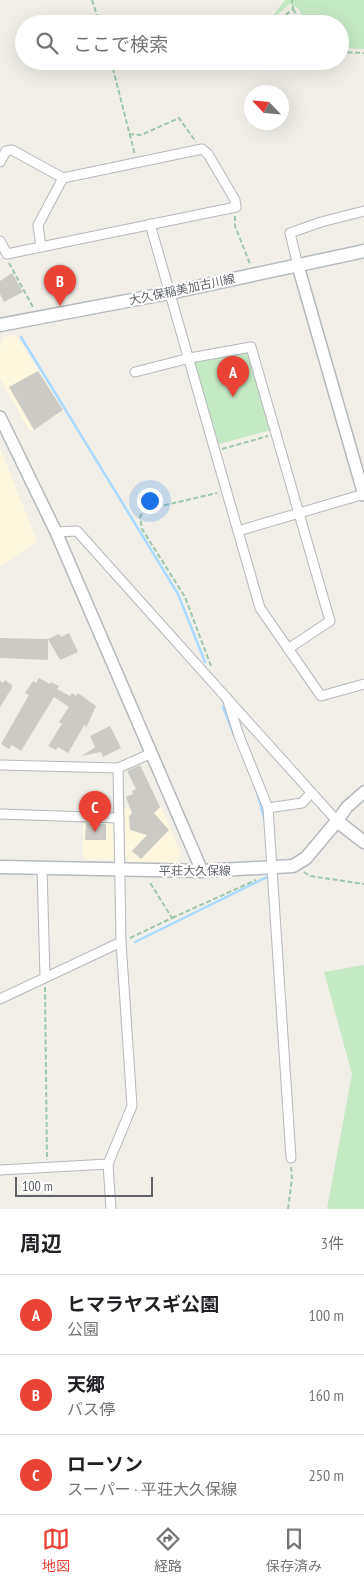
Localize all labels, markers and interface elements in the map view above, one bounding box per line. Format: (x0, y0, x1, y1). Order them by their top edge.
search box (15, 15, 349, 70)
icon: search (33, 29, 61, 57)
text: ここで検索 (73, 32, 168, 56)
north arrow (244, 85, 289, 130)
pin: B (44, 265, 76, 306)
street label: 大久保稲美加古川線 (128, 270, 236, 308)
pin: A (217, 356, 249, 397)
your location (137, 488, 163, 514)
pin: C (79, 791, 111, 832)
street label: 平荘大久保線 (159, 863, 231, 878)
scale bar (15, 1174, 152, 1197)
text: 100 m (22, 1177, 53, 1195)
text: 周辺 (20, 1230, 62, 1257)
text: 3件 (321, 1233, 344, 1253)
text: ヒマラヤスギ公園 (67, 1292, 219, 1316)
text: A (32, 1305, 40, 1325)
text: 100 m (309, 1305, 344, 1325)
text: 公園 (67, 1319, 99, 1339)
text: 天郷 (67, 1372, 105, 1396)
text: B (32, 1385, 40, 1405)
text: 160 m (309, 1385, 344, 1405)
text: バス停 (67, 1399, 115, 1419)
text: ローソン (67, 1452, 143, 1476)
text: C (32, 1465, 40, 1485)
text: 250 m (309, 1465, 344, 1485)
text: スーパー · 平荘大久保線 (67, 1479, 237, 1499)
tab: 地図 (42, 1525, 70, 1575)
tab: 経路 (154, 1525, 182, 1575)
tab: 保存済み (266, 1525, 322, 1575)

